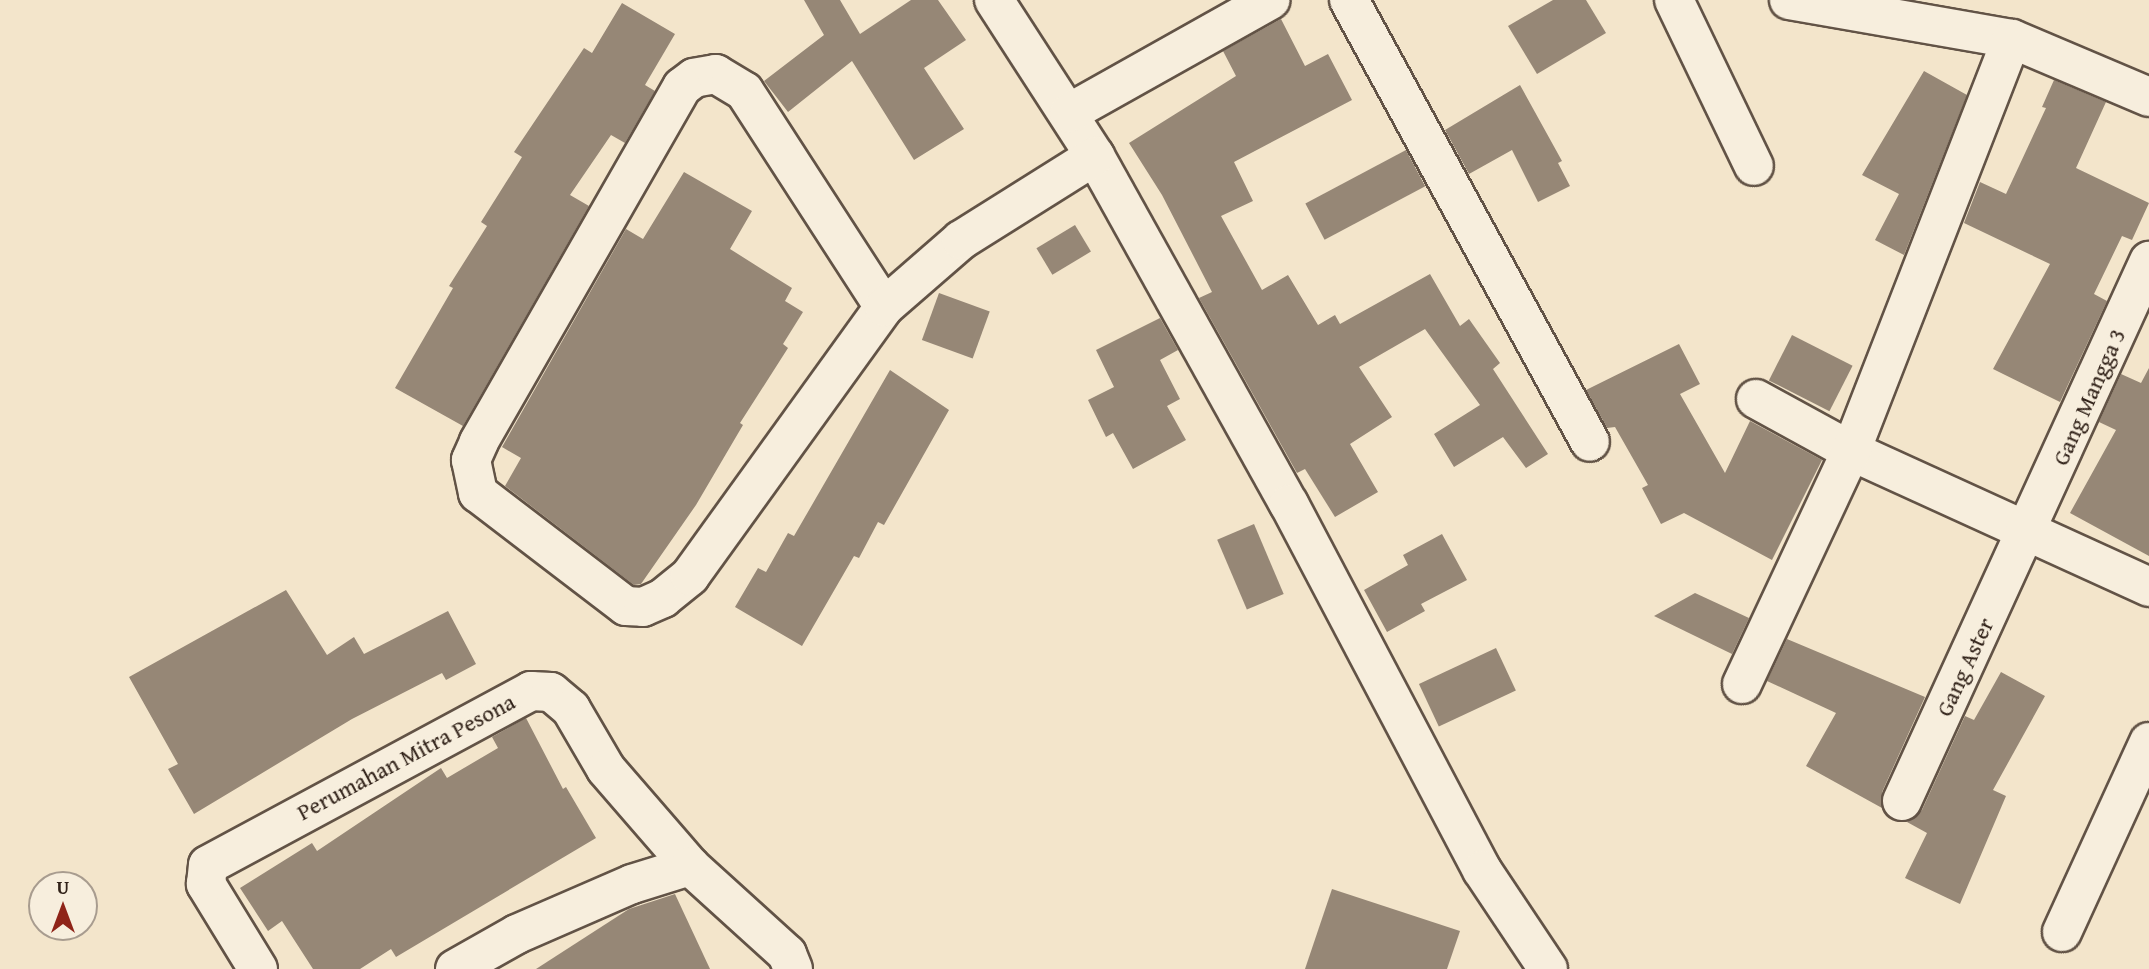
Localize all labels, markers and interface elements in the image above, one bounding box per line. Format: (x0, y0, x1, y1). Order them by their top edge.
street label: Gang Mangga 3 (2047, 325, 2131, 469)
street label: Gang Aster (1930, 613, 2000, 721)
street label: Perumahan Mitra Pesona (292, 688, 520, 826)
north arrow (28, 871, 98, 941)
text: U (57, 873, 69, 901)

